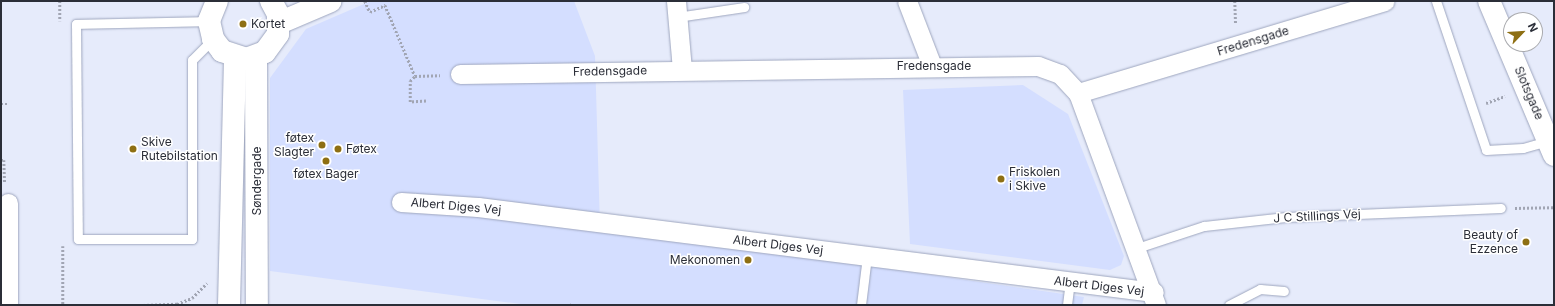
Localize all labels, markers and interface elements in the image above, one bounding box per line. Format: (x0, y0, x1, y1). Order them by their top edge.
north arrow (1503, 12, 1543, 52)
place label: Kortet (251, 17, 285, 31)
marker: Kortet (238, 19, 248, 29)
text: N (1525, 21, 1541, 34)
street label: Fredensgade (1215, 23, 1291, 59)
street label: Fredensgade (897, 59, 971, 73)
street label: Fredensgade (573, 63, 647, 79)
street label: Slotsgade (1511, 64, 1547, 122)
place label: føtex Slagter (274, 131, 314, 159)
place label: Skive Rutebilstation (141, 135, 218, 163)
marker: føtex Slagter (317, 140, 327, 150)
place label: Føtex (346, 142, 377, 156)
marker: Skive Rutebilstation (128, 144, 138, 154)
marker: Føtex (333, 144, 343, 154)
street label: Søndergade (250, 146, 264, 216)
marker: føtex Bager (321, 156, 331, 166)
place label: Friskolen i Skive (1009, 165, 1060, 193)
place label: føtex Bager (293, 167, 359, 181)
marker: Friskolen i Skive (996, 174, 1006, 184)
street label: Albert Diges Vej (410, 195, 502, 217)
street label: J C Stillings Vej (1273, 207, 1361, 225)
place label: Beauty of Ezzence (1463, 228, 1518, 256)
street label: Albert Diges Vej (732, 232, 824, 258)
marker: Beauty of Ezzence (1521, 237, 1531, 247)
place label: Mekonomen (670, 253, 740, 267)
marker: Mekonomen (743, 255, 753, 265)
street label: Albert Diges Vej (1053, 273, 1145, 299)

